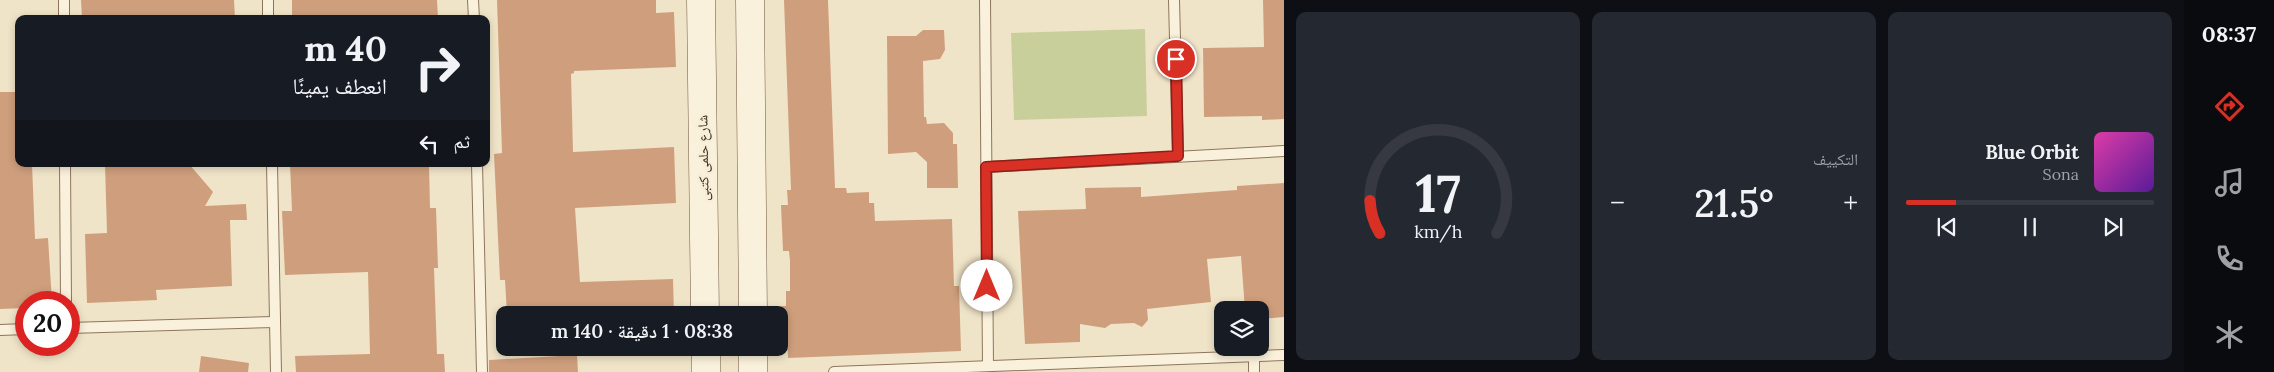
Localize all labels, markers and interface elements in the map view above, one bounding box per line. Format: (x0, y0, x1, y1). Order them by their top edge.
text: 08:37 (2202, 20, 2256, 48)
text: 40 m (304, 26, 387, 71)
icon: right (405, 35, 470, 100)
pin (1155, 38, 1197, 80)
icon: arrive (1162, 45, 1190, 73)
text: انعطف يمينًا (292, 72, 387, 100)
icon: directions (2212, 89, 2247, 124)
street label: شارع حلمى كتبى (693, 115, 714, 201)
text: ثم (453, 129, 470, 153)
icon: left (415, 130, 443, 158)
text: Blue Orbit (1985, 140, 2079, 164)
text: التكييف (1813, 149, 1858, 169)
text: 17 (1415, 160, 1461, 226)
text: Sona (2043, 164, 2079, 184)
icon: music (2212, 165, 2247, 200)
text: 21.5° (1694, 179, 1774, 227)
text: − (1610, 185, 1625, 221)
text: + (1843, 185, 1858, 221)
icon: previous (1933, 213, 1961, 241)
icon: pause (2016, 213, 2044, 241)
icon: next (2099, 213, 2127, 241)
text: km/h (1414, 220, 1462, 243)
icon: phone (2212, 241, 2247, 276)
position arrow (960, 259, 1012, 311)
speed limit sign: 20 (15, 291, 80, 356)
map controls (1214, 301, 1269, 356)
button: layers (1214, 301, 1269, 356)
icon: climate (2212, 317, 2247, 352)
text: 08:38 · 1 دقيقة · 140 m (551, 319, 733, 343)

